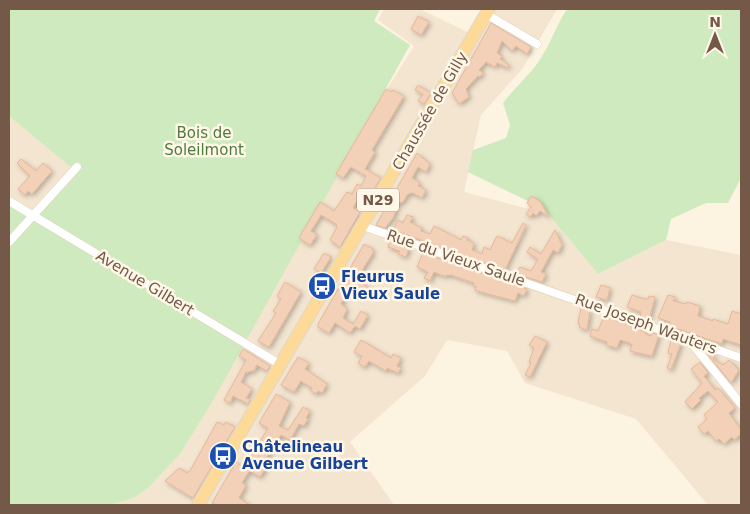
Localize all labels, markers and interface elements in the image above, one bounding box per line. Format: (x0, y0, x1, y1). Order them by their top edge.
north arrow (690, 10, 740, 60)
text: N (709, 14, 721, 30)
street label: Chaussée de Gilly (389, 48, 471, 174)
park label: Bois de Soleilmont (164, 124, 244, 159)
road number: N29 (357, 188, 399, 212)
street label: Rue du Vieux Saule (384, 226, 528, 290)
street label: Avenue Gilbert (93, 247, 197, 319)
place label: Fleurus Vieux Saule (341, 268, 440, 303)
bus stop icon: Fleurus Vieux Saule (307, 271, 337, 301)
street label: Rue Joseph Wauters (573, 290, 719, 358)
place label: Châtelineau Avenue Gilbert (242, 438, 368, 473)
bus stop icon: Châtelineau Avenue Gilbert (208, 441, 238, 471)

